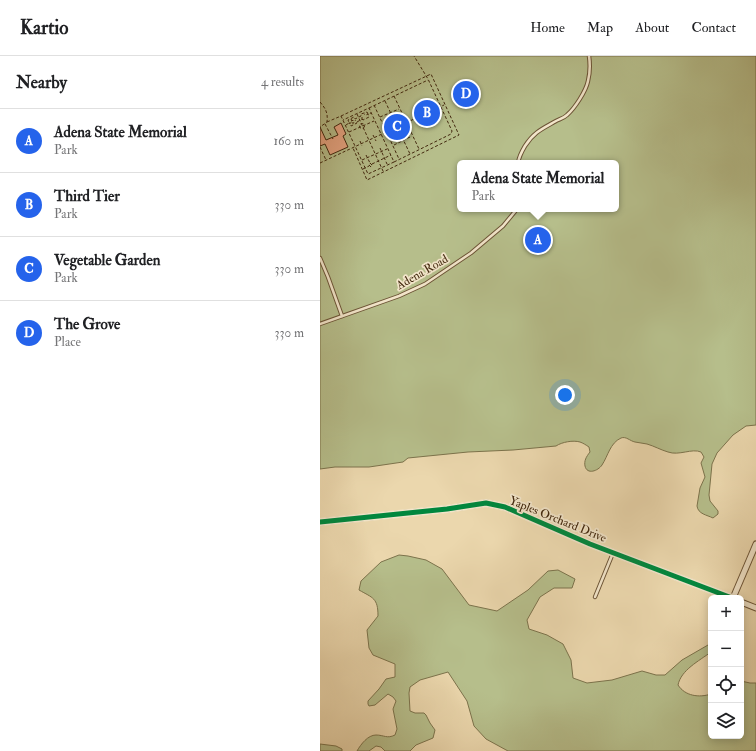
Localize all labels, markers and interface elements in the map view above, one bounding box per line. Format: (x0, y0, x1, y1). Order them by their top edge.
text: Kartio (20, 16, 68, 40)
text: Home (530, 19, 565, 36)
text: Map (587, 19, 613, 36)
text: About (635, 19, 669, 36)
text: Contact (691, 19, 736, 36)
text: Nearby (16, 72, 67, 93)
text: 4 results (261, 74, 304, 90)
pin: D (453, 79, 479, 109)
pin: B (414, 98, 440, 128)
pin: C (384, 112, 410, 142)
text: Adena State Memorial (54, 123, 187, 142)
text: A (25, 133, 33, 149)
text: 160 m (273, 133, 304, 149)
text: Park (54, 142, 78, 158)
popup (457, 160, 619, 212)
text: Adena State Memorial (472, 169, 604, 188)
text: Third Tier (54, 187, 120, 206)
text: Park (472, 188, 495, 204)
text: B (25, 197, 33, 213)
text: 330 m (275, 197, 304, 213)
text: Park (54, 206, 78, 222)
pin: A (525, 225, 551, 255)
text: Vegetable Garden (54, 251, 160, 270)
street label: Adena Road (393, 252, 451, 294)
text: C (24, 261, 34, 277)
text: 330 m (275, 261, 304, 277)
text: Park (54, 270, 78, 286)
text: The Grove (54, 315, 120, 334)
text: D (24, 325, 34, 341)
text: 330 m (275, 325, 304, 341)
text: Place (54, 334, 81, 350)
your location (555, 385, 575, 405)
street label: Yaples Orchard Drive (507, 493, 609, 546)
map controls (708, 595, 744, 739)
button: + (708, 595, 744, 631)
button: − (708, 631, 744, 667)
button: locate (708, 667, 744, 703)
button: layers (708, 703, 744, 739)

